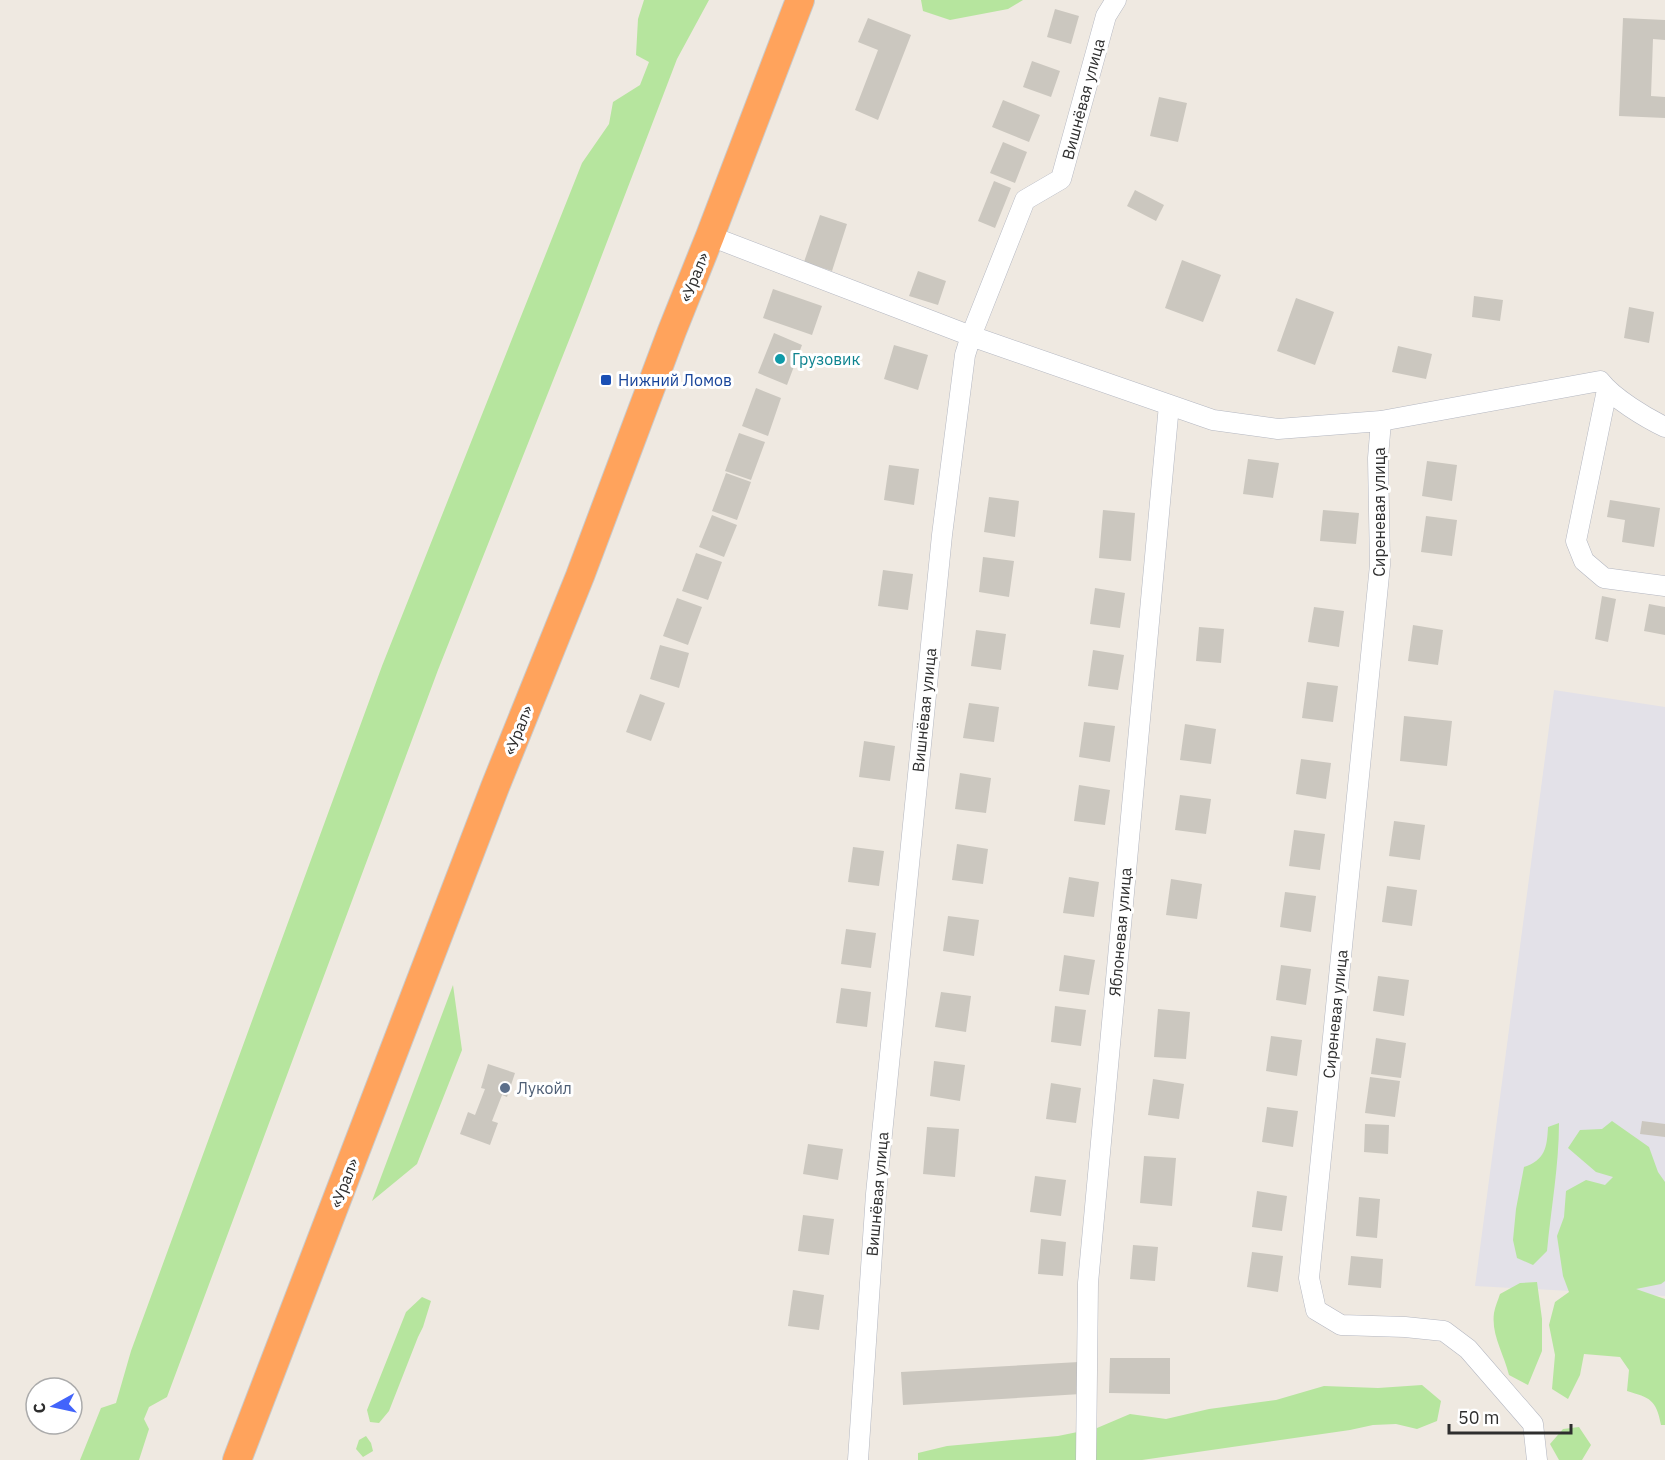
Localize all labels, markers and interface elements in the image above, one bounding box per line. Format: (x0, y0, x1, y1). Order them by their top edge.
street label: Вишнёвая улица (1057, 36, 1109, 162)
street label: «Урал» (675, 249, 713, 305)
place label: Грузовик (792, 349, 861, 369)
marker: Грузовик (773, 352, 787, 366)
place label: Нижний Ломов (618, 370, 732, 390)
marker: Нижний Ломов (599, 373, 613, 387)
street label: Сиреневая улица (1369, 447, 1389, 577)
street label: Вишнёвая улица (908, 646, 941, 773)
street label: «Урал» (499, 702, 537, 758)
street label: Яблоневая улица (1104, 866, 1136, 997)
street label: Сиреневая улица (1318, 948, 1352, 1080)
place label: Лукойл (517, 1078, 572, 1098)
marker: Лукойл (498, 1081, 512, 1095)
street label: Вишнёвая улица (862, 1130, 892, 1257)
street label: «Урал» (325, 1155, 363, 1211)
north arrow (24, 1376, 84, 1436)
scale bar (1449, 1397, 1570, 1435)
text: С (29, 1402, 50, 1415)
text: 50 m (1458, 1406, 1500, 1429)

